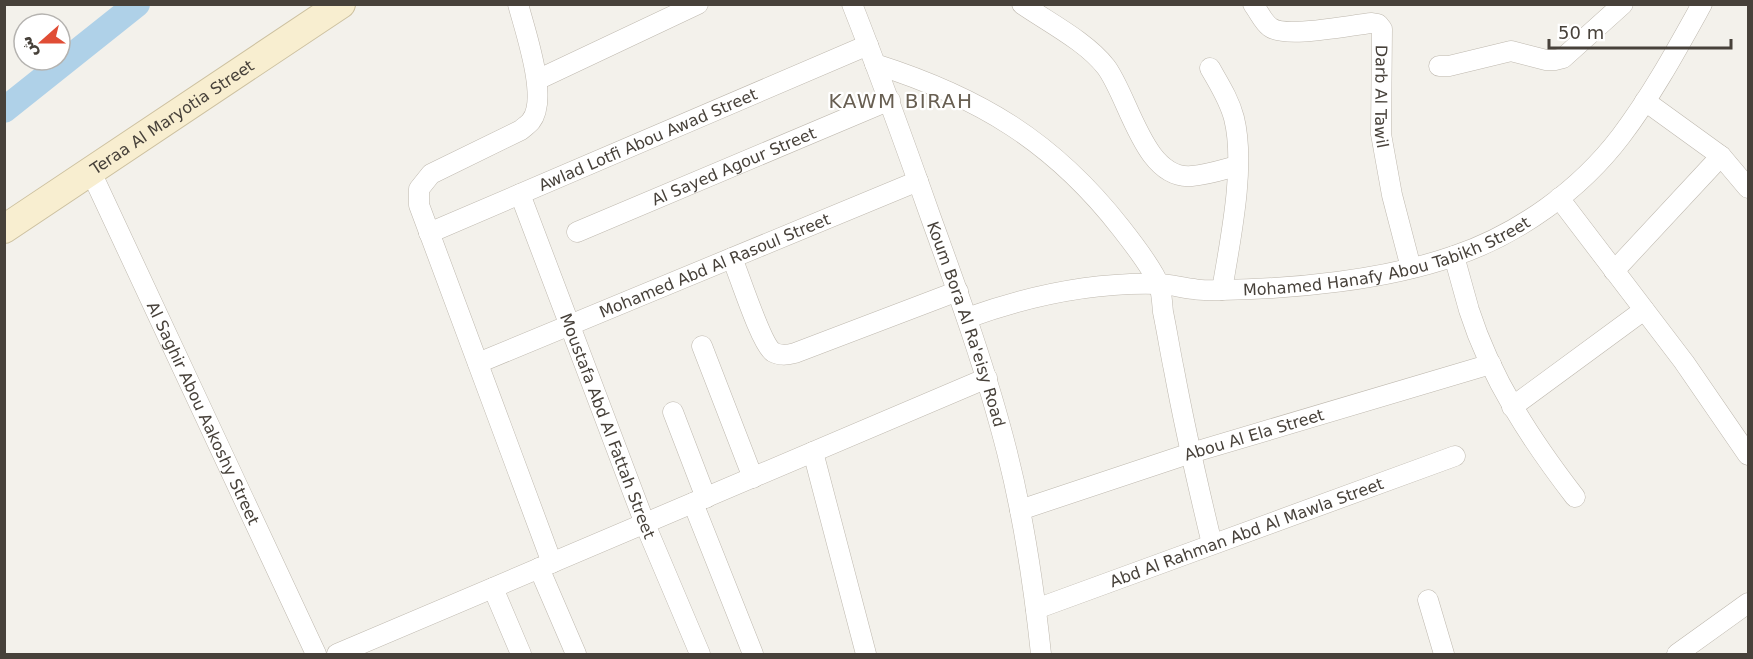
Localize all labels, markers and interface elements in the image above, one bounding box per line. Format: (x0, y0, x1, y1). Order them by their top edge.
north arrow (12, 12, 72, 72)
scale bar (1549, 12, 1730, 50)
text: 50 m (1558, 22, 1604, 43)
text: ش (16, 33, 41, 61)
street label: Darb Al Tawil (1371, 45, 1393, 150)
street label: Teraa Al Maryotia Street (86, 56, 257, 179)
street label: Awlad Lotfi Abou Awad Street (536, 84, 760, 194)
district label: KAWM BIRAH (828, 89, 974, 113)
street label: Al Sayed Agour Street (649, 123, 819, 209)
street label: Mohamed Abd Al Rasoul Street (596, 209, 833, 321)
street label: Mohamed Hanafy Abou Tabikh Street (1243, 212, 1533, 299)
street label: Koum Bora Al Ra'eisy Road (923, 219, 1009, 429)
street label: Al Saghir Abou Aakoshy Street (143, 298, 264, 528)
street label: Moustafa Abd Al Fattah Street (557, 311, 660, 541)
street label: Abou Al Ela Street (1182, 405, 1326, 464)
street label: Abd Al Rahman Abd Al Mawla Street (1107, 474, 1386, 591)

